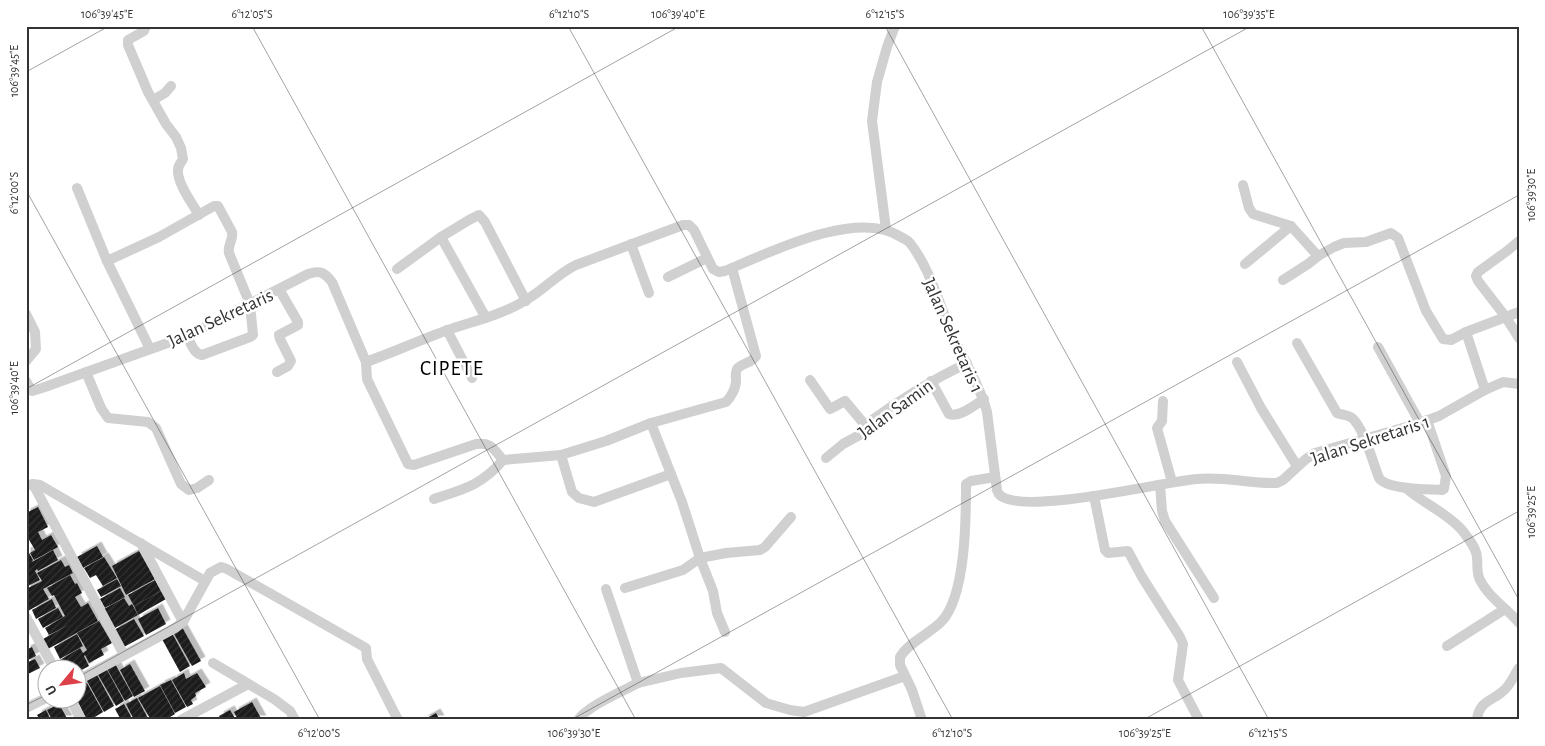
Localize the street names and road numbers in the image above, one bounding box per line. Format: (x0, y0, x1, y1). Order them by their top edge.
street label: Jalan Sekretaris 1 (919, 275, 986, 396)
street label: Jalan Sekretaris (165, 286, 276, 351)
street label: Jalan Samin (855, 376, 937, 443)
street label: Jalan Sekretaris 1 (1309, 412, 1432, 469)

